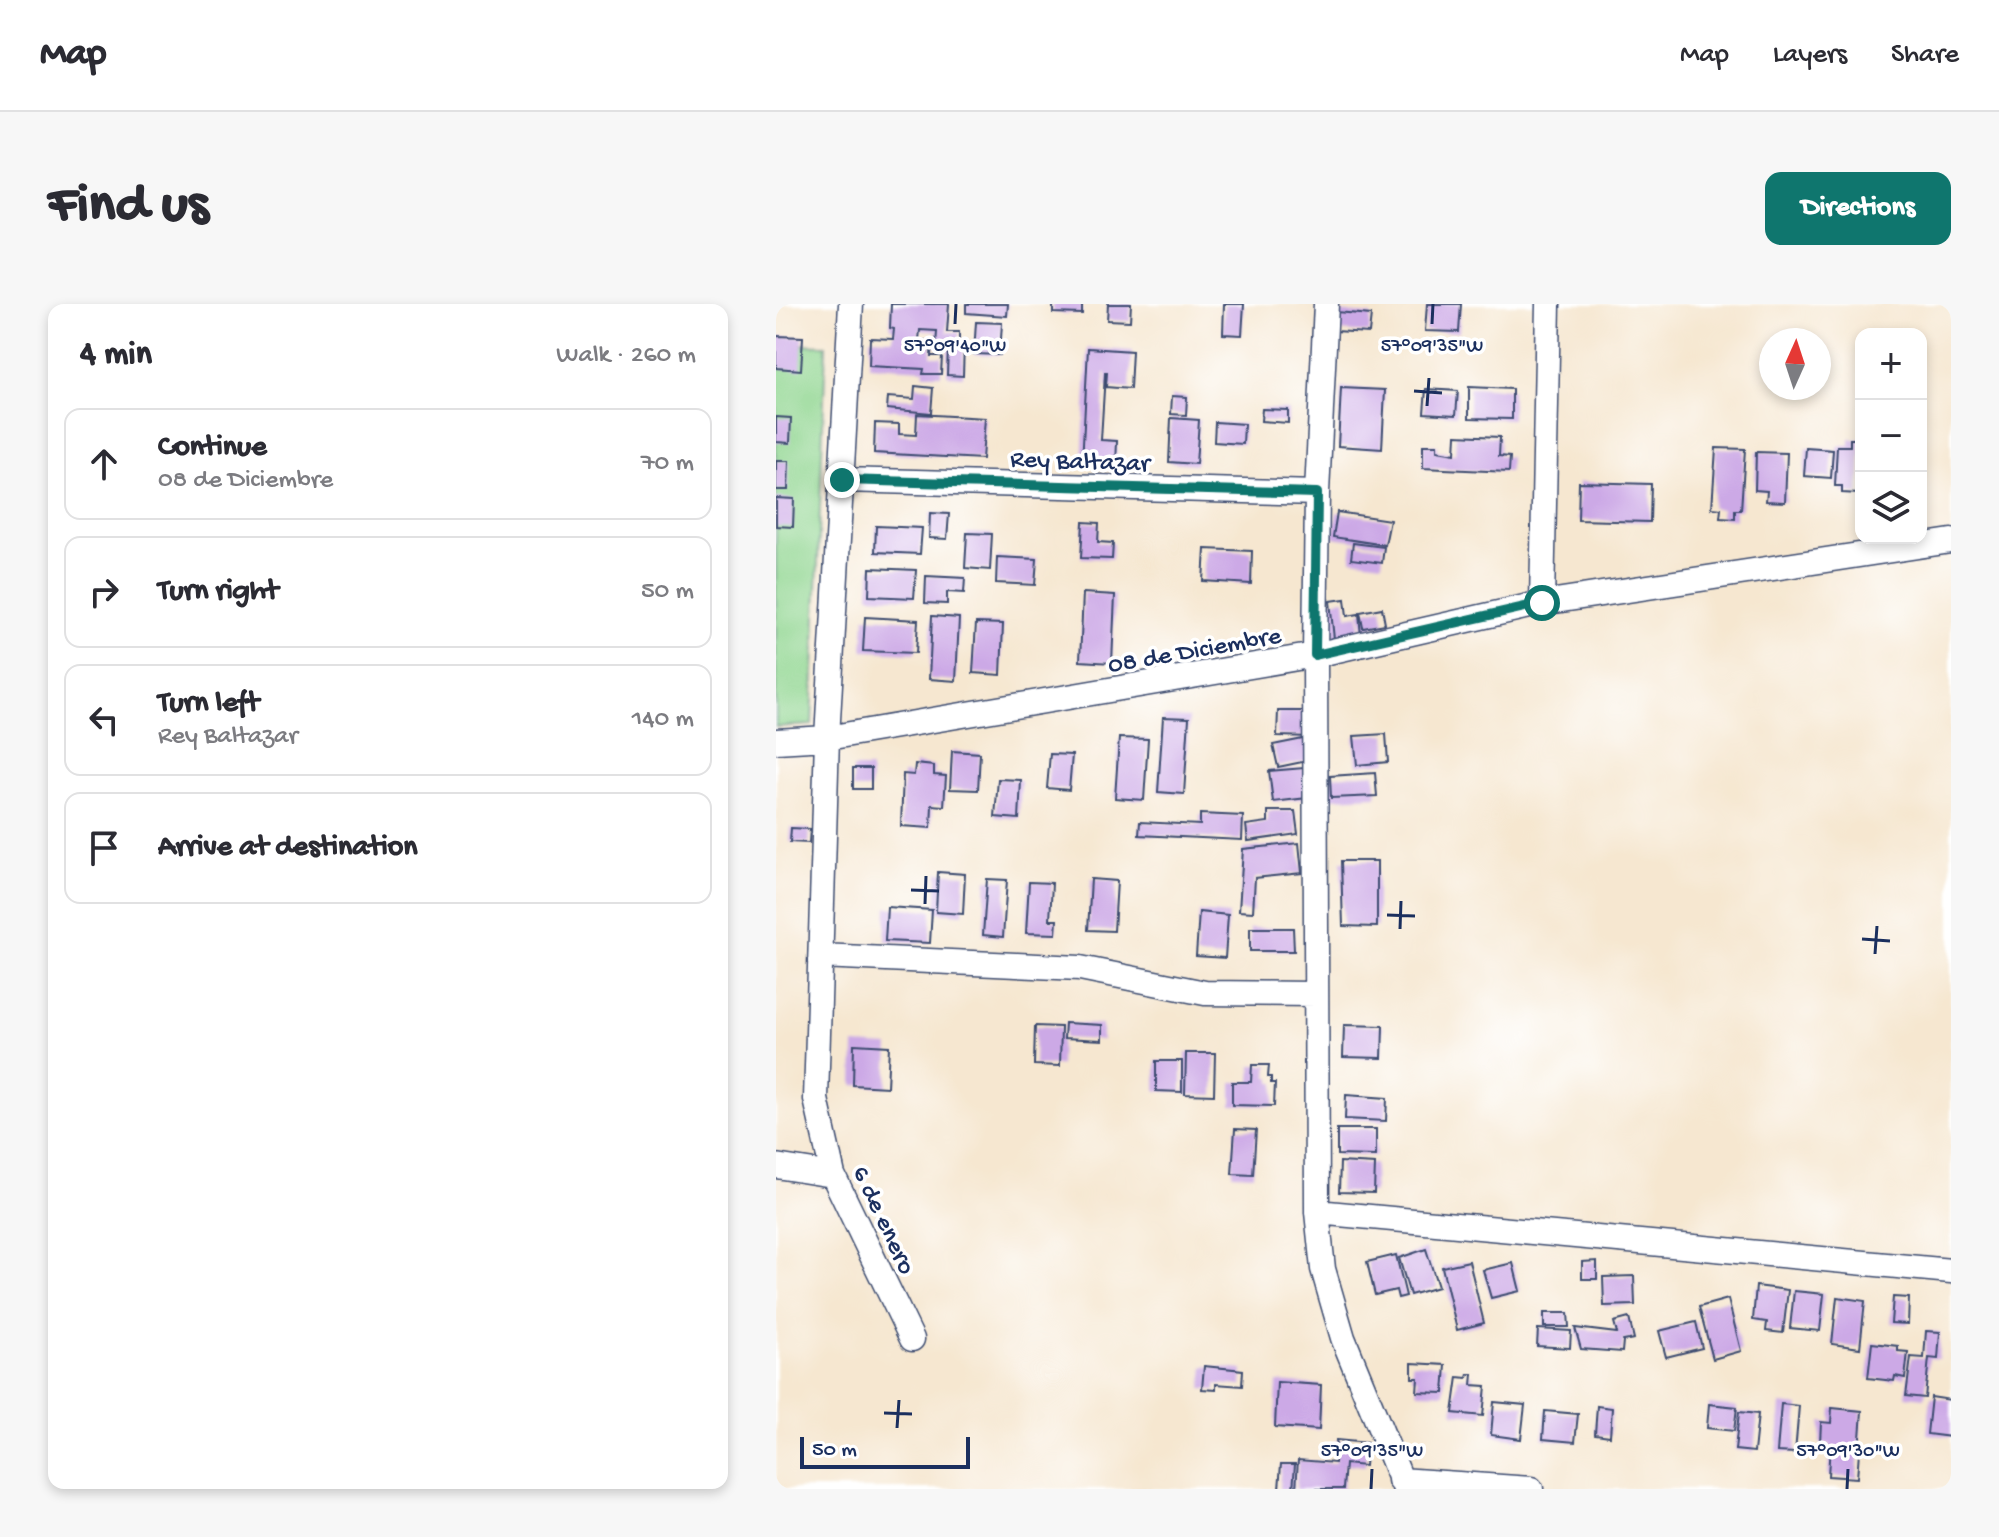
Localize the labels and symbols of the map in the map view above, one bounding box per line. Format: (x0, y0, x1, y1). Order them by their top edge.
north arrow (1759, 328, 1831, 400)
text: 57°09'40"W (904, 336, 1006, 359)
text: 57°09'35"W (1381, 336, 1483, 359)
street label: Rey Baltazar (1010, 446, 1153, 482)
route end (824, 462, 860, 498)
route start (1524, 585, 1560, 621)
street label: 08 de Diciembre (1106, 622, 1284, 683)
street label: 6 de enero (843, 1162, 920, 1280)
scale bar (800, 1433, 970, 1469)
text: 57°09'35"W (1321, 1441, 1423, 1464)
text: 57°09'30"W (1796, 1441, 1900, 1464)

